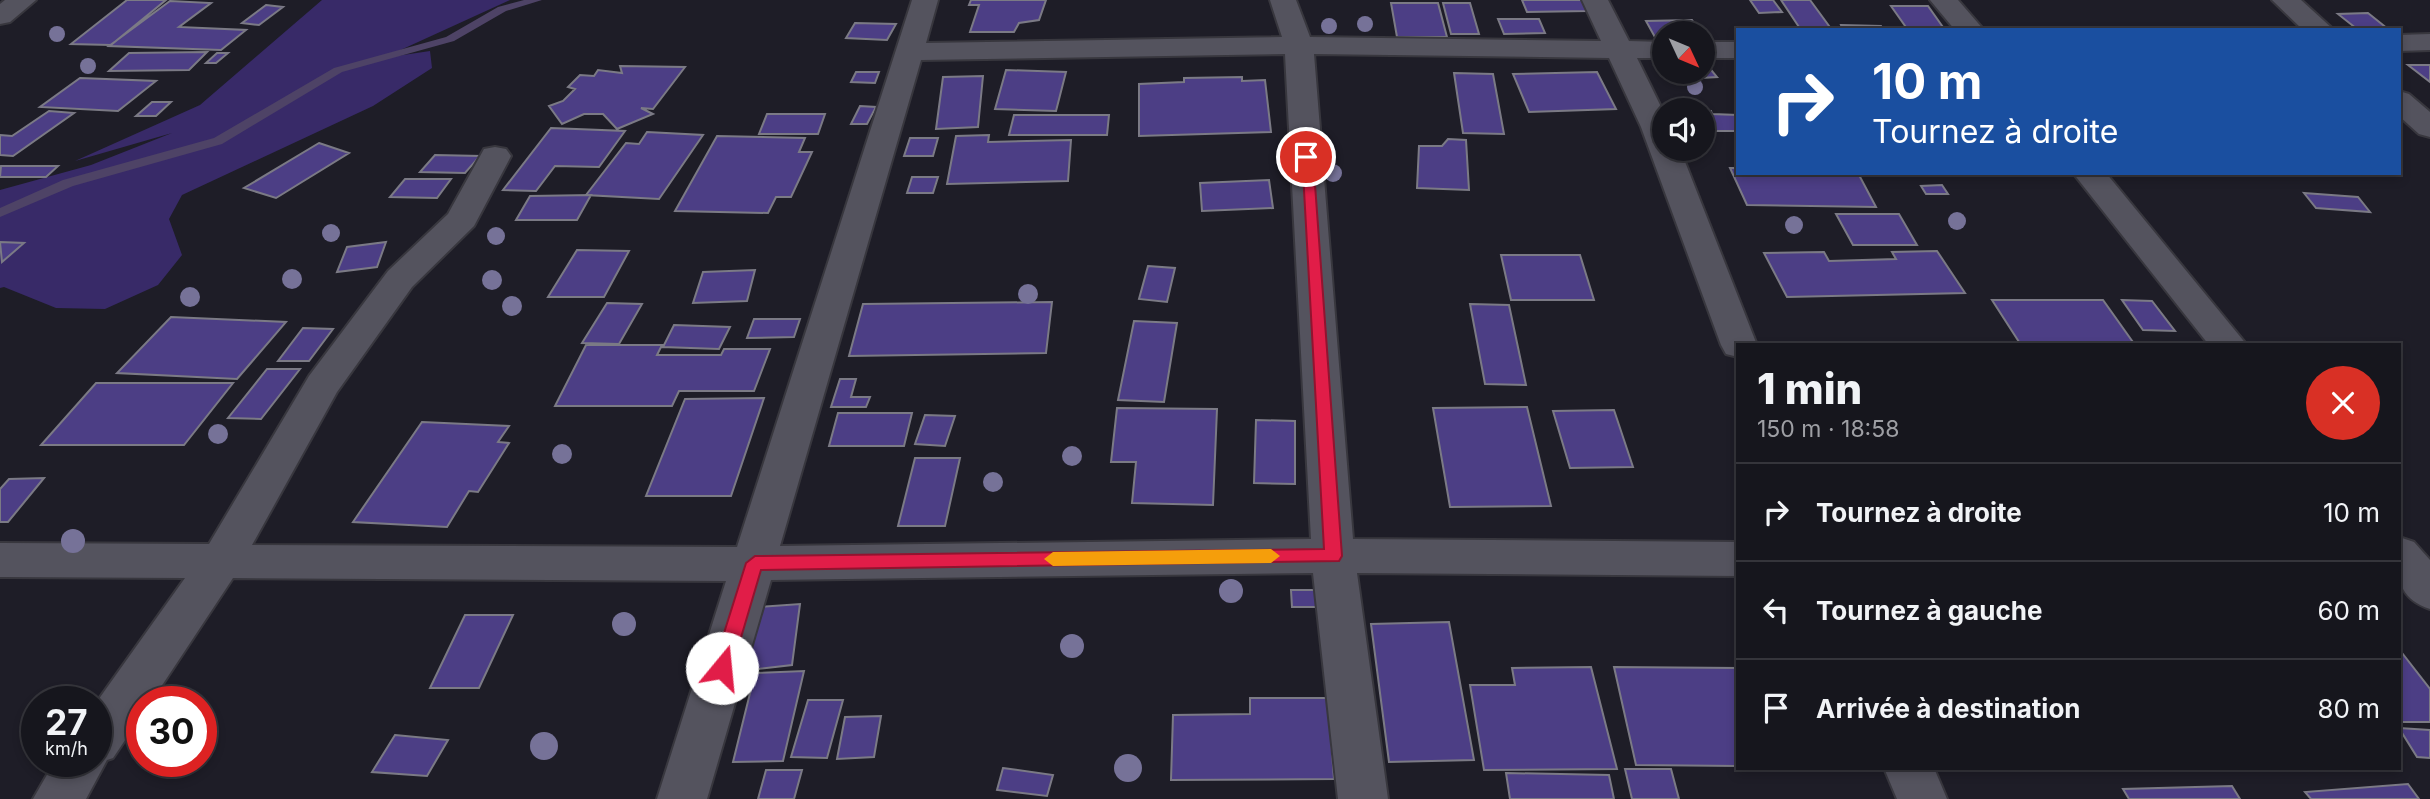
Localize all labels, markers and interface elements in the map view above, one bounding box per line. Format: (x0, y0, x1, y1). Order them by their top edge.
north arrow (1652, 21, 1715, 84)
map controls (1652, 21, 1715, 161)
text: 10 m (1872, 52, 1983, 111)
icon: right (1757, 56, 1848, 147)
button: sound (1652, 98, 1715, 161)
text: Tournez à droite (1872, 112, 2118, 151)
pin (1276, 127, 1336, 187)
icon: arrive (1287, 138, 1325, 176)
text: 1 min (1757, 363, 1862, 414)
button: close (2306, 366, 2380, 440)
text: 150 m · 18:58 (1757, 415, 1899, 443)
icon: right (1757, 493, 1795, 531)
text: Tournez à droite (1816, 497, 2022, 528)
text: 10 m (2323, 497, 2380, 528)
icon: left (1757, 591, 1795, 629)
text: Tournez à gauche (1816, 595, 2042, 626)
text: 60 m (2317, 595, 2380, 626)
position arrow (685, 631, 759, 705)
speed limit sign: 30 (126, 686, 217, 777)
icon: arrive (1757, 689, 1795, 727)
text: Arrivée à destination (1816, 693, 2081, 724)
text: 80 m (2317, 693, 2380, 724)
text: 27 (45, 701, 88, 743)
text: km/h (45, 738, 88, 759)

